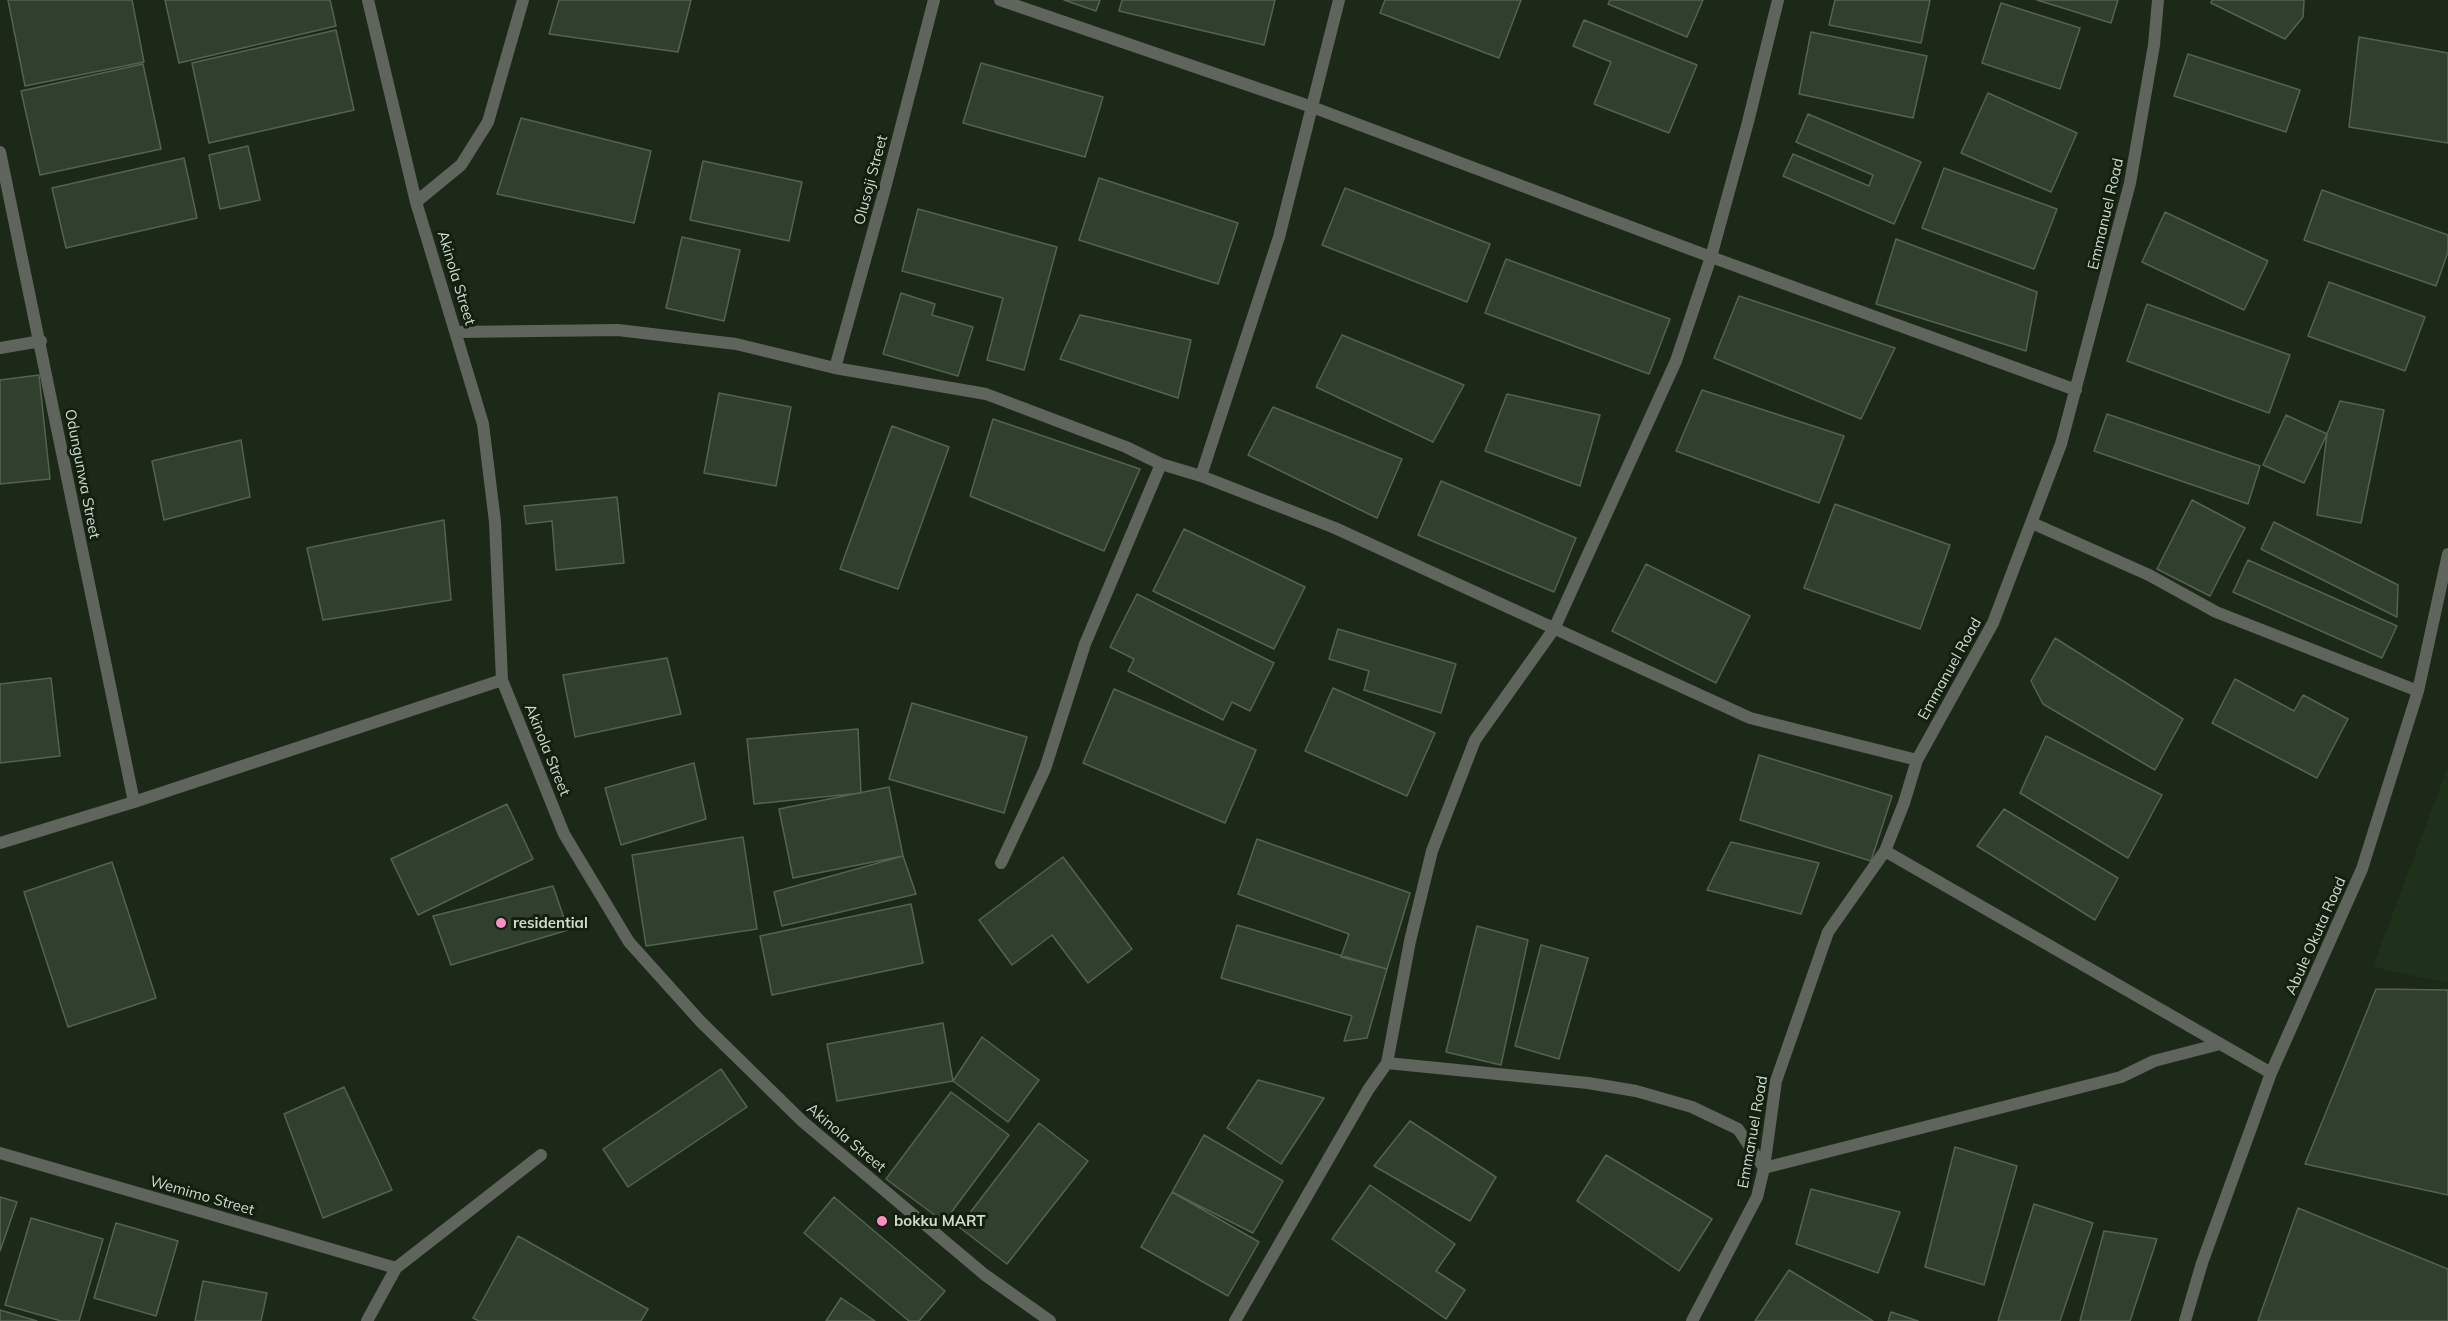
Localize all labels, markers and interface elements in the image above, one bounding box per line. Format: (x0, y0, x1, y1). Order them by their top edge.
street label: Olusoji Street (850, 133, 892, 227)
street label: Emmanuel Road (2084, 156, 2128, 272)
street label: Akinola Street (433, 229, 479, 327)
street label: Odungunwa Street (61, 408, 103, 540)
street label: Emmanuel Road (1914, 615, 1986, 723)
street label: Akinola Street (520, 701, 574, 799)
street label: Abule Okuta Road (2282, 874, 2350, 998)
place label: residential (513, 914, 588, 932)
marker: residential (494, 916, 508, 930)
street label: Emmanuel Road (1734, 1074, 1772, 1190)
street label: Akinola Street (803, 1100, 889, 1176)
street label: Wemimo Street (148, 1172, 256, 1220)
place label: bokku MART (894, 1212, 986, 1230)
marker: bokku MART (875, 1214, 889, 1228)

